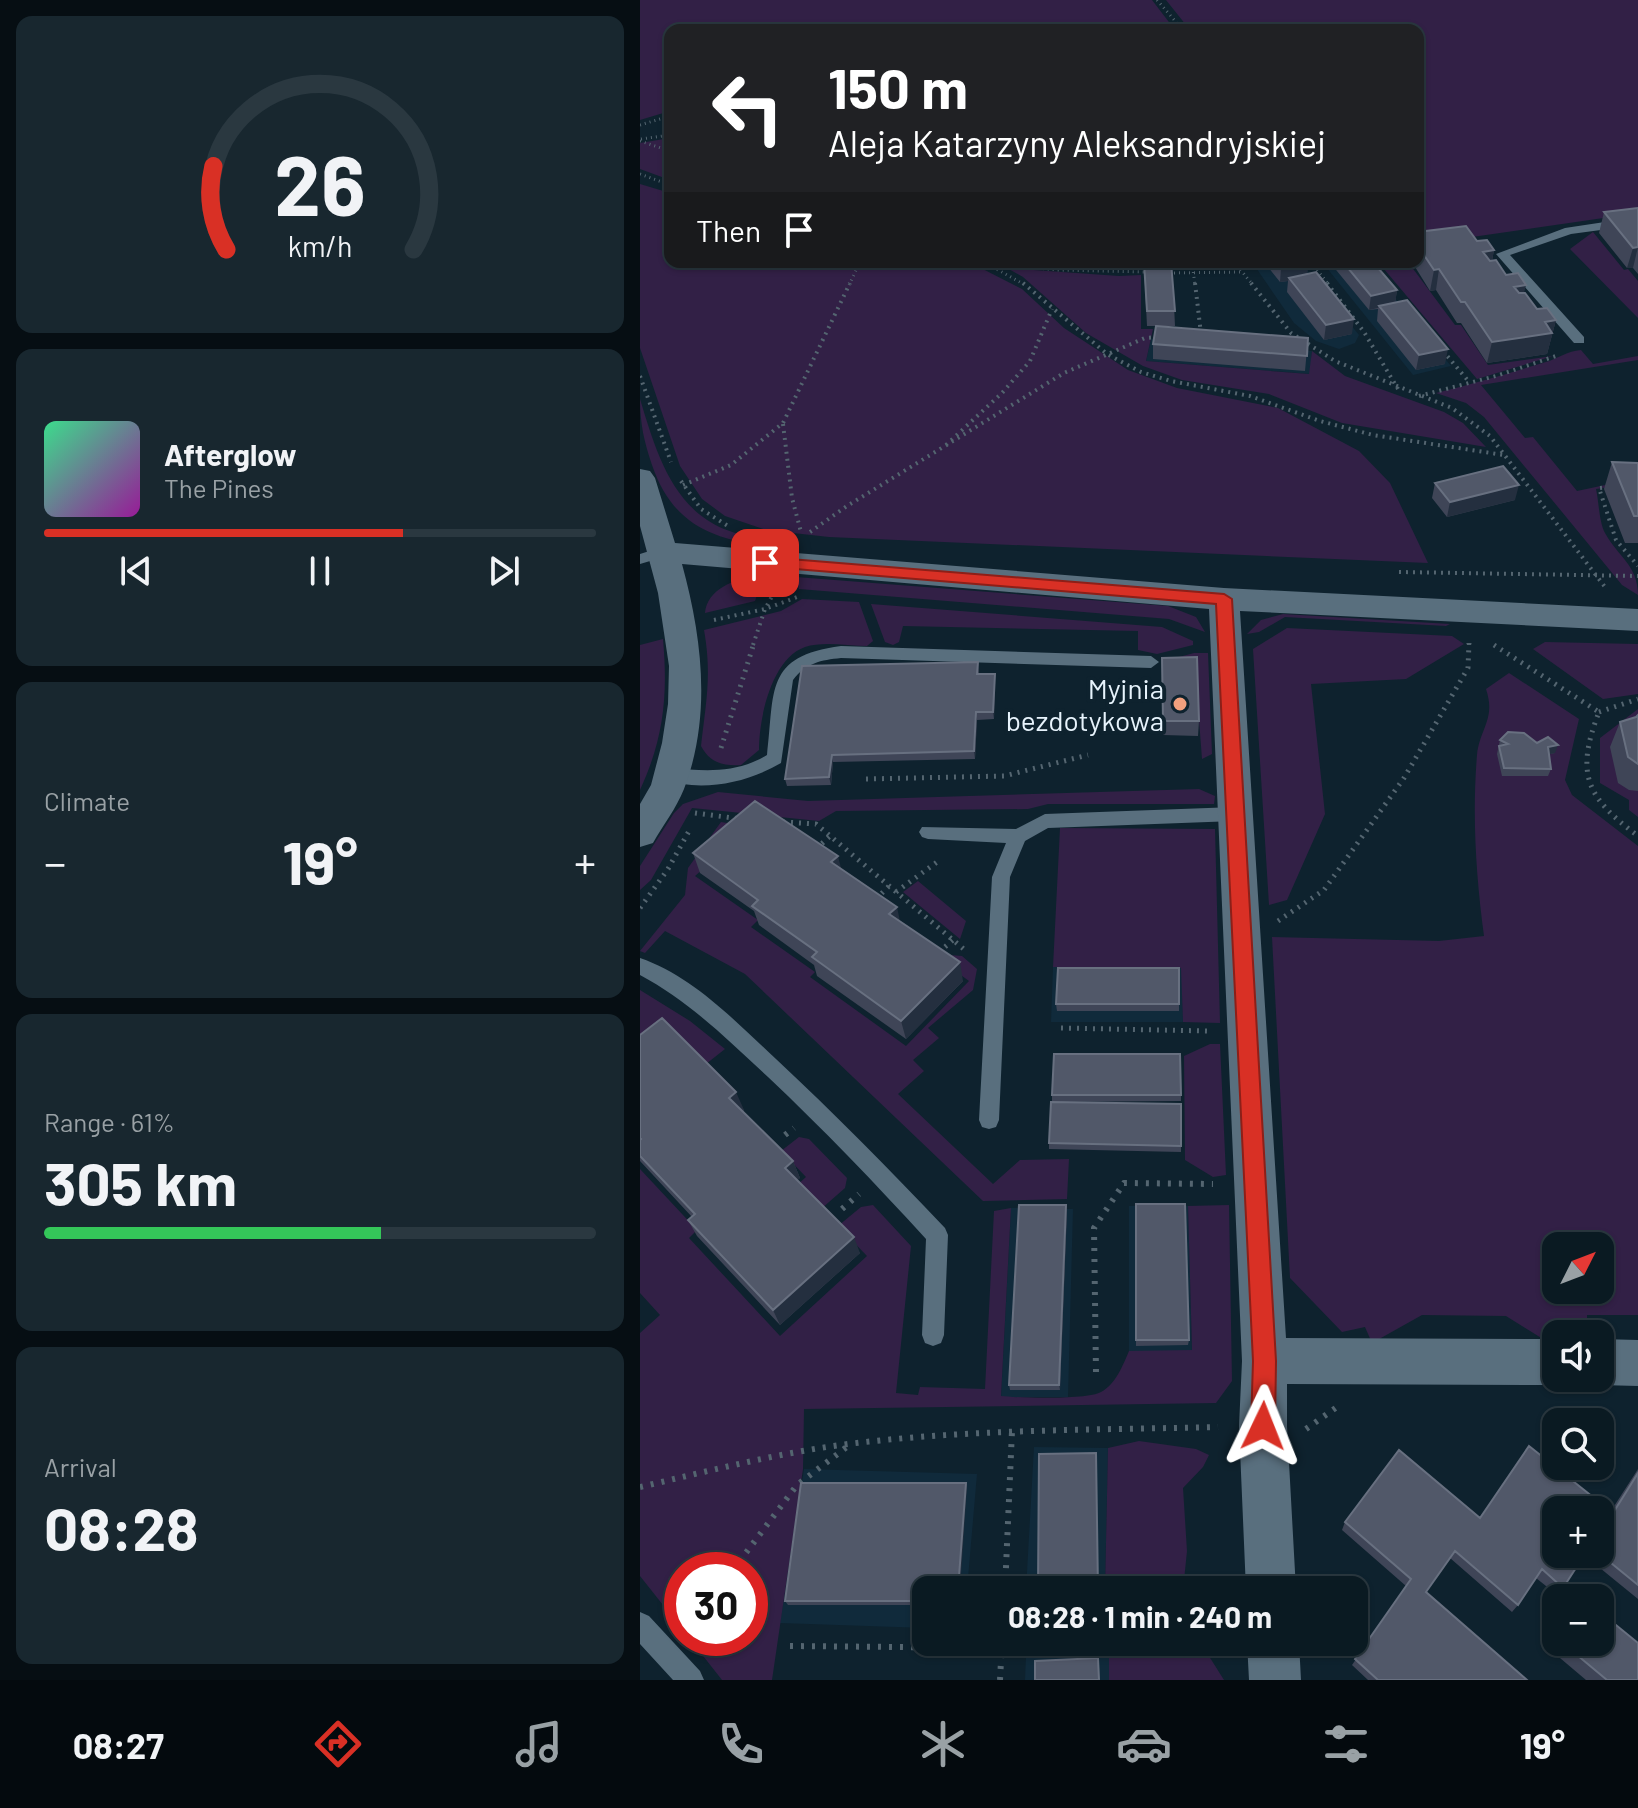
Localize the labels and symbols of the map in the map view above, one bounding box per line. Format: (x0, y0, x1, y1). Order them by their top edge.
pin (731, 529, 799, 597)
place label: Myjnia bezdotykowa (1006, 671, 1164, 737)
marker: Myjnia bezdotykowa (1171, 695, 1189, 713)
north arrow (1542, 1232, 1614, 1304)
position arrow (1221, 1384, 1305, 1468)
speed limit sign: 30 (664, 1552, 768, 1656)

